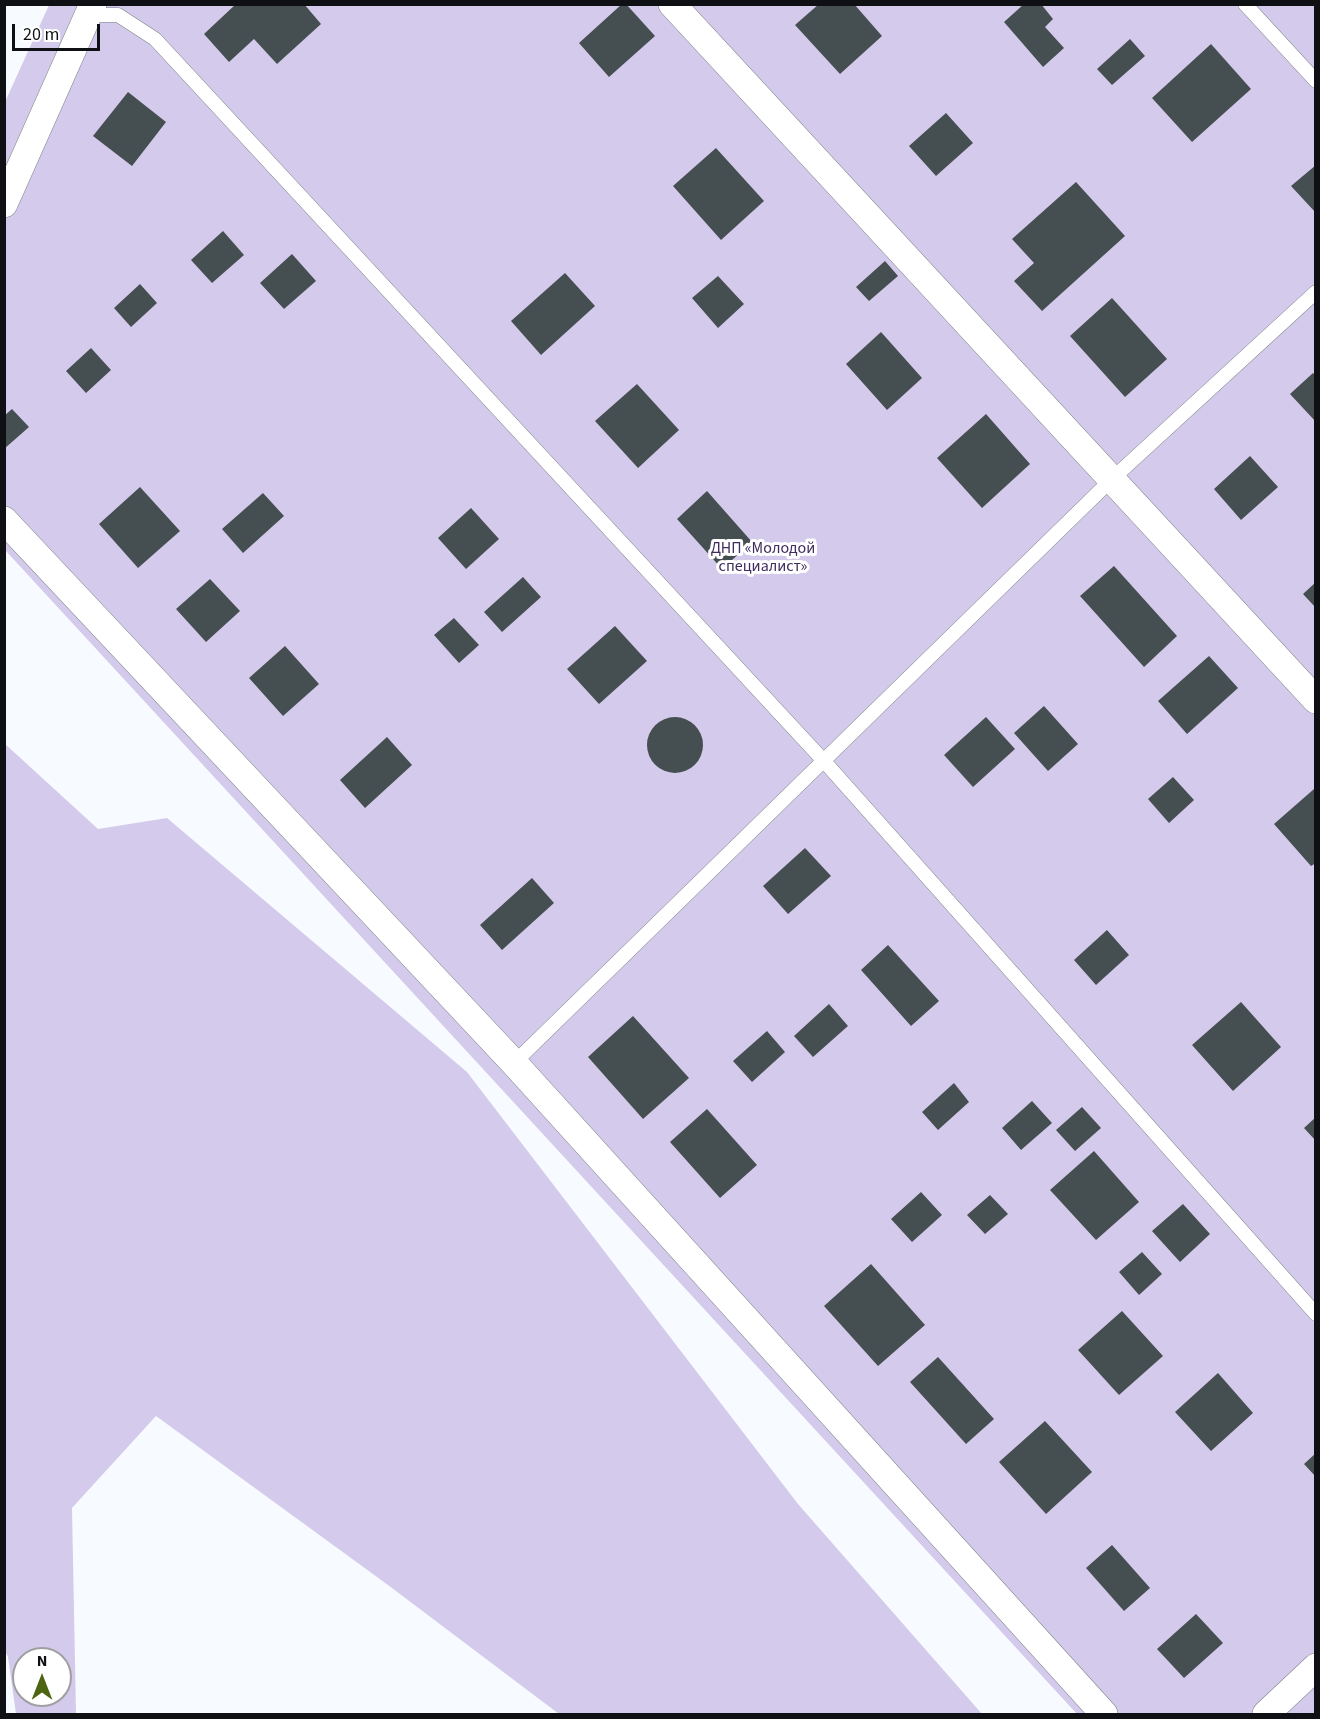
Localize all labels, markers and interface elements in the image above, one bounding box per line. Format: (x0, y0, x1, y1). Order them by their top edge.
scale bar (15, 12, 104, 50)
text: 20 m (23, 22, 59, 47)
park label: ДНП «Молодой специалист» (711, 539, 815, 577)
north arrow (12, 1647, 72, 1707)
text: N (37, 1650, 47, 1672)

